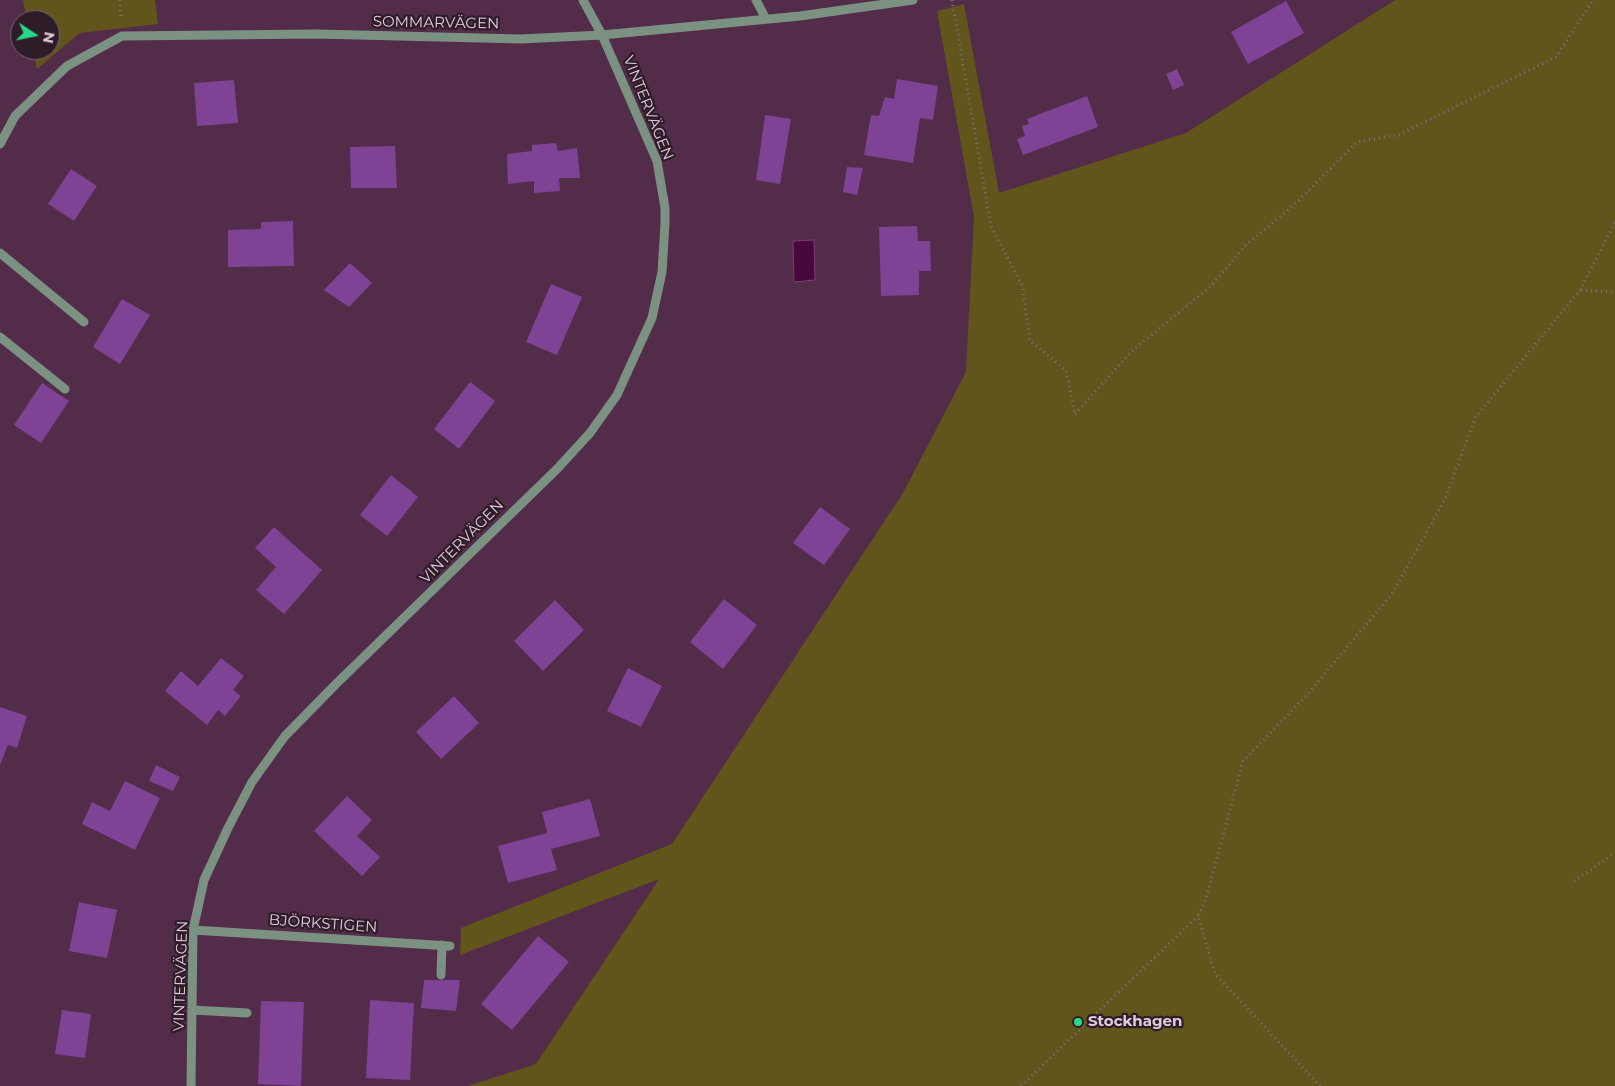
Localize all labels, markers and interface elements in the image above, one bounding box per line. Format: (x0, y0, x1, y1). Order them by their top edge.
north arrow (10, 10, 60, 60)
street label: SOMMARVÄGEN (373, 13, 499, 33)
text: N (39, 30, 59, 45)
street label: VINTERVÄGEN (619, 53, 677, 163)
street label: VINTERVÄGEN (416, 496, 508, 588)
street label: BJÖRKSTIGEN (268, 911, 378, 937)
street label: VINTERVÄGEN (170, 920, 192, 1032)
place label: Stockhagen (1088, 1013, 1182, 1031)
marker: Stockhagen (1072, 1016, 1084, 1028)

